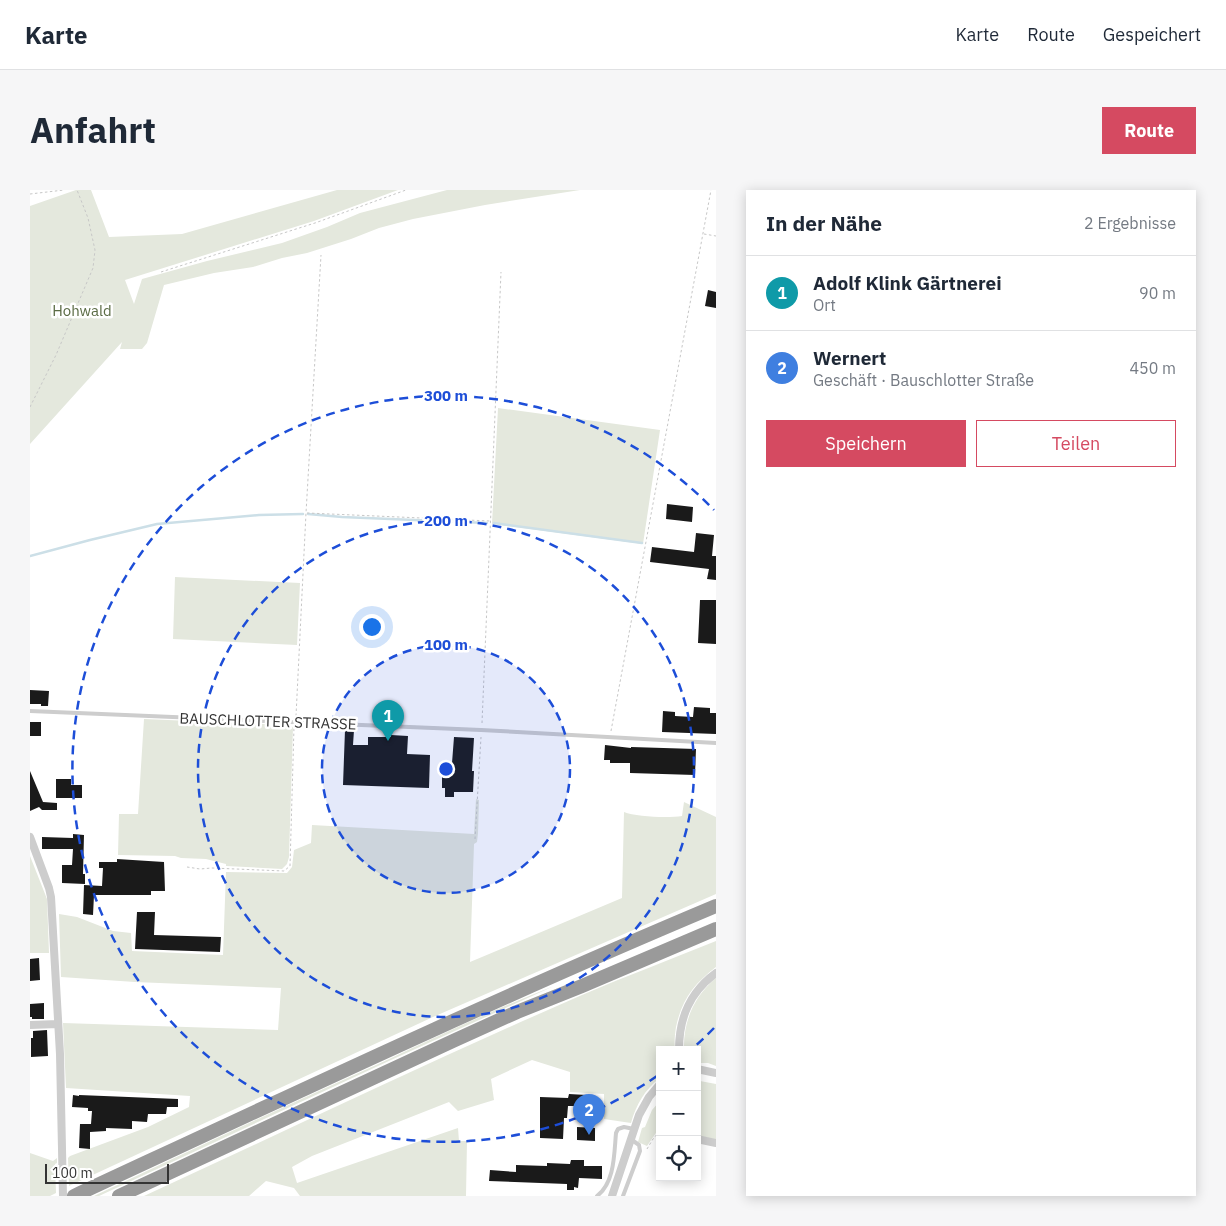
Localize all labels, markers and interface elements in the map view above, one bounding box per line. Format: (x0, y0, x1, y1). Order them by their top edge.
text: Karte (25, 19, 88, 51)
text: Karte (956, 23, 999, 46)
text: Route (1027, 23, 1075, 46)
text: Gespeichert (1103, 23, 1201, 46)
text: Anfahrt (30, 107, 156, 153)
button: Route (1102, 107, 1196, 154)
text: In der Nähe (766, 209, 882, 237)
text: 2 Ergebnisse (1084, 213, 1176, 233)
text: Adolf Klink Gärtnerei (813, 271, 1002, 295)
text: 1 (777, 283, 787, 303)
text: 90 m (1139, 283, 1176, 303)
text: Ort (813, 295, 836, 315)
park label: Hohwald (52, 301, 112, 320)
text: Wernert (813, 346, 886, 370)
text: 2 (777, 358, 787, 378)
text: 450 m (1129, 358, 1176, 378)
text: Geschäft · Bauschlotter Straße (813, 370, 1034, 390)
text: 300 m (424, 386, 468, 405)
button: Speichern (766, 420, 966, 467)
button: Teilen (976, 420, 1176, 467)
text: 200 m (424, 511, 468, 530)
your location (359, 614, 385, 640)
text: 100 m (424, 635, 468, 654)
pin: 1 (372, 700, 404, 741)
street label: BAUSCHLOTTER STRASSE (179, 708, 357, 734)
centre of rings (437, 760, 455, 778)
map controls (656, 1046, 701, 1181)
button: + (656, 1046, 701, 1091)
button: − (656, 1091, 701, 1136)
pin: 2 (573, 1094, 605, 1135)
button: locate (656, 1136, 701, 1181)
scale bar (45, 1161, 169, 1184)
text: 100 m (52, 1164, 93, 1182)

